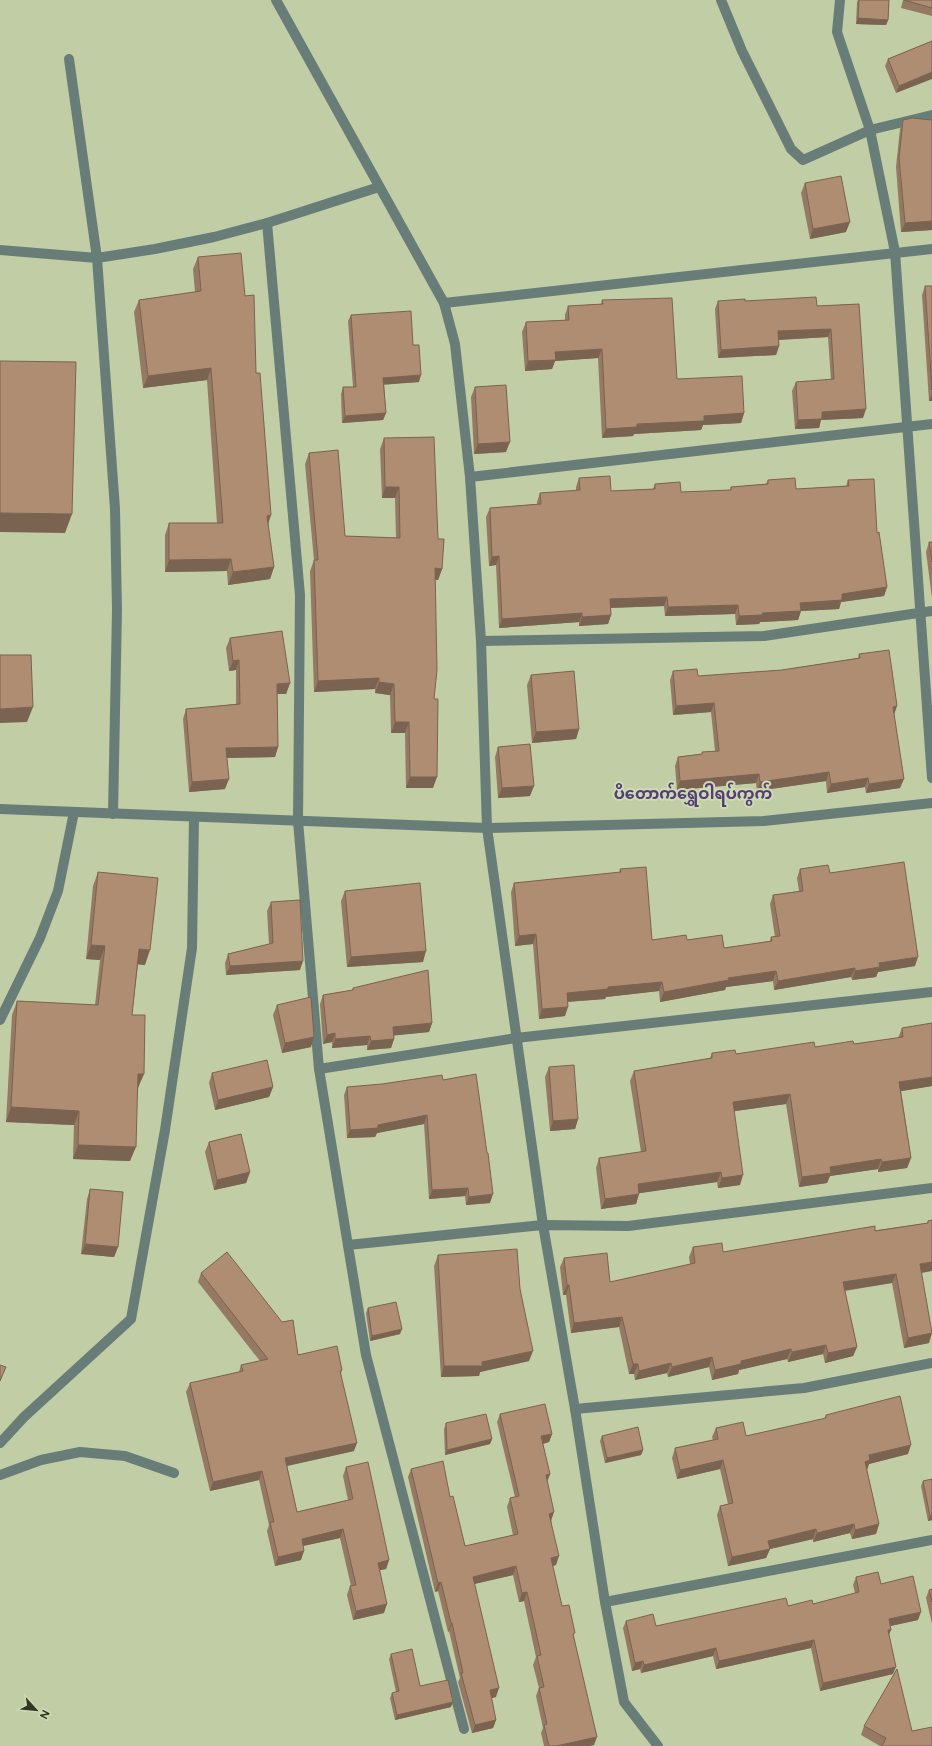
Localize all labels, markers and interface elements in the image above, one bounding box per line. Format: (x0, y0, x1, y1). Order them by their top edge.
district label: ပိတောက်ရွှေဝါရပ်ကွက် (614, 782, 773, 807)
north arrow (16, 1690, 56, 1730)
text: N (37, 1708, 52, 1721)

